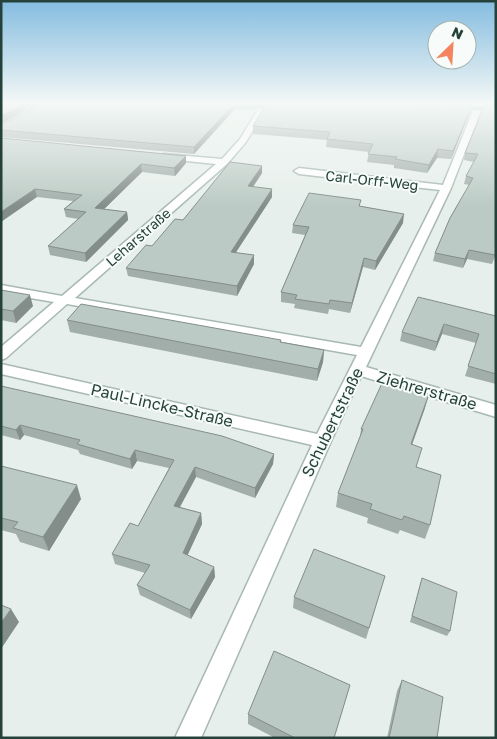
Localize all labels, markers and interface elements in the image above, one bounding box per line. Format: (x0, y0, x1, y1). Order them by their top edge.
north arrow (427, 20, 477, 70)
text: N (449, 23, 466, 43)
street label: Carl-Orff-Weg (325, 167, 419, 193)
street label: Leharstraße (102, 204, 174, 270)
street label: Schubertstraße (297, 364, 367, 480)
street label: Ziehrerstraße (375, 366, 479, 414)
street label: Paul-Lincke-Straße (89, 379, 235, 431)

